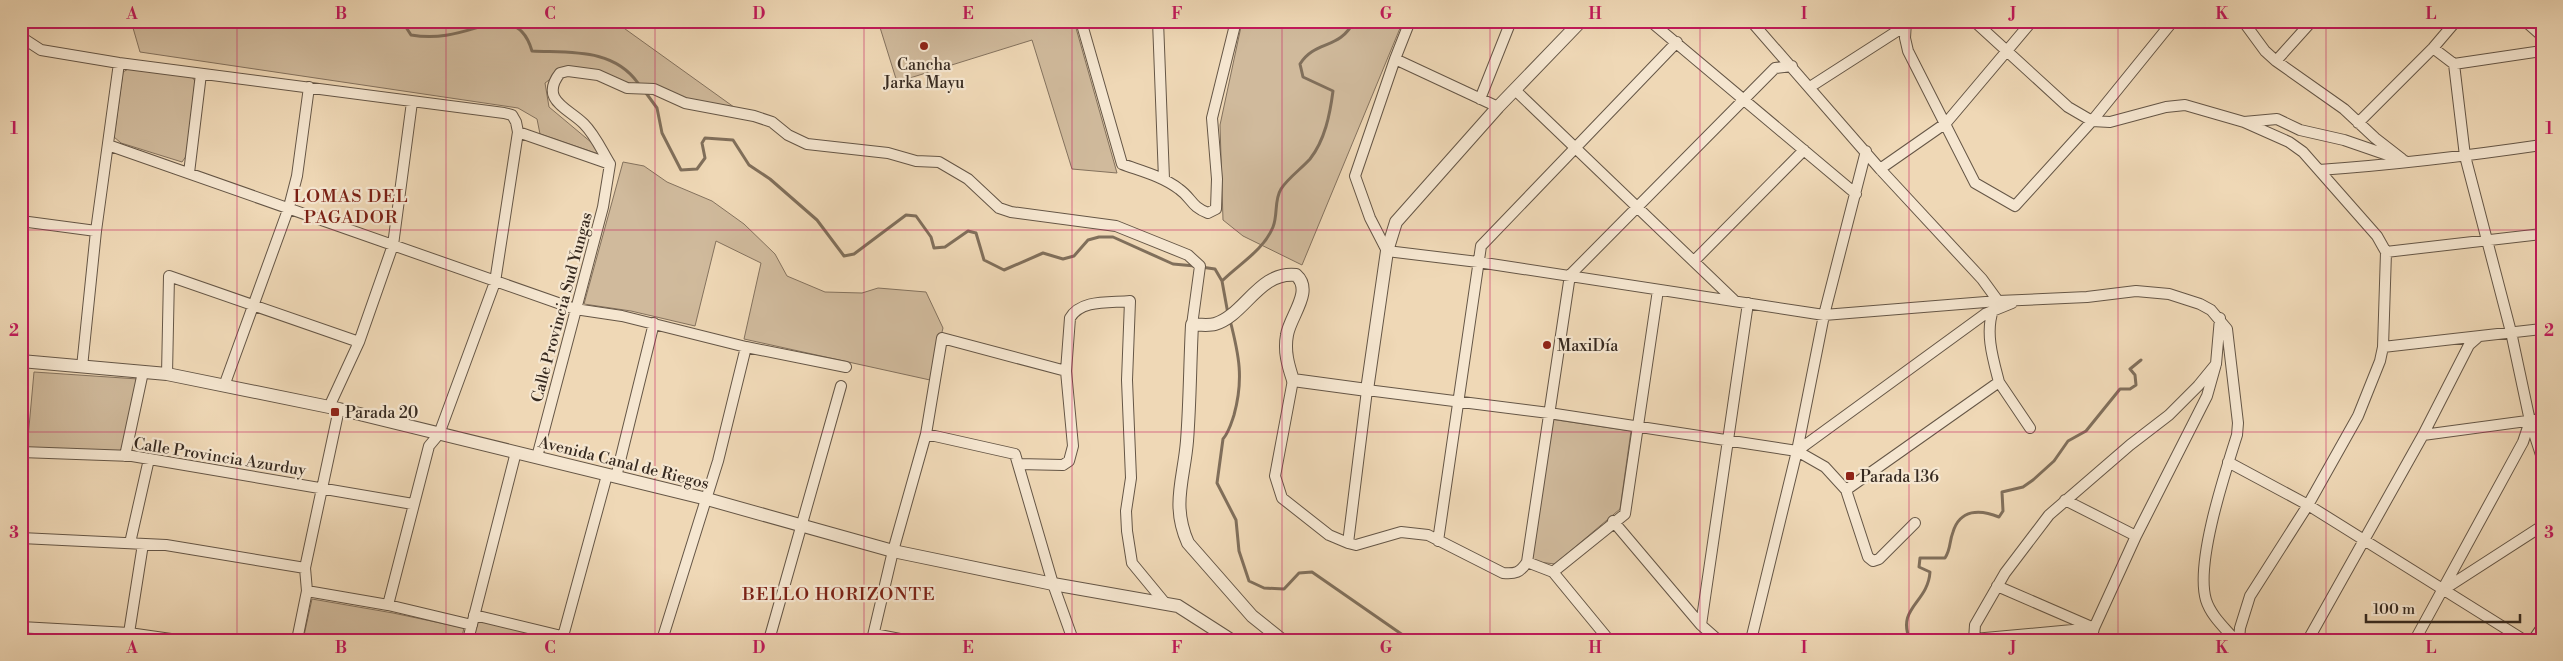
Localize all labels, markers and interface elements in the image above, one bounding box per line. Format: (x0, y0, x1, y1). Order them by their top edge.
text: A (125, 4, 138, 24)
text: B (335, 4, 347, 24)
text: C (544, 4, 556, 24)
text: D (753, 4, 766, 24)
text: E (962, 4, 974, 24)
text: F (1171, 4, 1183, 24)
text: G (1380, 4, 1393, 24)
text: H (1588, 4, 1602, 24)
text: I (1801, 4, 1807, 24)
text: J (2008, 4, 2016, 24)
text: K (2216, 4, 2230, 24)
text: L (2426, 4, 2437, 24)
marker: Cancha Jarka Mayu (918, 40, 930, 52)
place label: Cancha Jarka Mayu (883, 55, 964, 93)
text: 1 (10, 119, 18, 139)
text: 1 (2545, 119, 2553, 139)
district label: LOMAS DEL PAGADOR (293, 185, 409, 229)
street label: Calle Provincia Sud Yungas (527, 210, 597, 405)
text: 2 (9, 321, 19, 341)
text: 2 (2544, 321, 2554, 341)
place label: MaxiDía (1557, 336, 1619, 356)
marker: MaxiDía (1541, 339, 1553, 351)
place label: Parada 20 (345, 403, 418, 423)
marker: Parada 20 (329, 406, 341, 418)
street label: Avenida Canal de Riegos (535, 432, 711, 494)
street label: Calle Provincia Azurduy (132, 433, 308, 481)
place label: Parada 136 (1860, 467, 1939, 487)
marker: Parada 136 (1844, 470, 1856, 482)
text: 3 (9, 523, 19, 543)
text: 3 (2544, 523, 2554, 543)
district label: BELLO HORIZONTE (741, 583, 936, 606)
scale bar (2366, 591, 2519, 623)
text: 100 m (2373, 600, 2415, 619)
text: A (125, 638, 138, 658)
text: B (335, 638, 347, 658)
text: C (544, 638, 556, 658)
text: D (753, 638, 766, 658)
text: E (962, 638, 974, 658)
text: F (1171, 638, 1183, 658)
text: G (1380, 638, 1393, 658)
text: H (1588, 638, 1602, 658)
text: I (1801, 638, 1807, 658)
text: J (2008, 638, 2016, 658)
text: K (2216, 638, 2230, 658)
text: L (2426, 638, 2437, 658)

